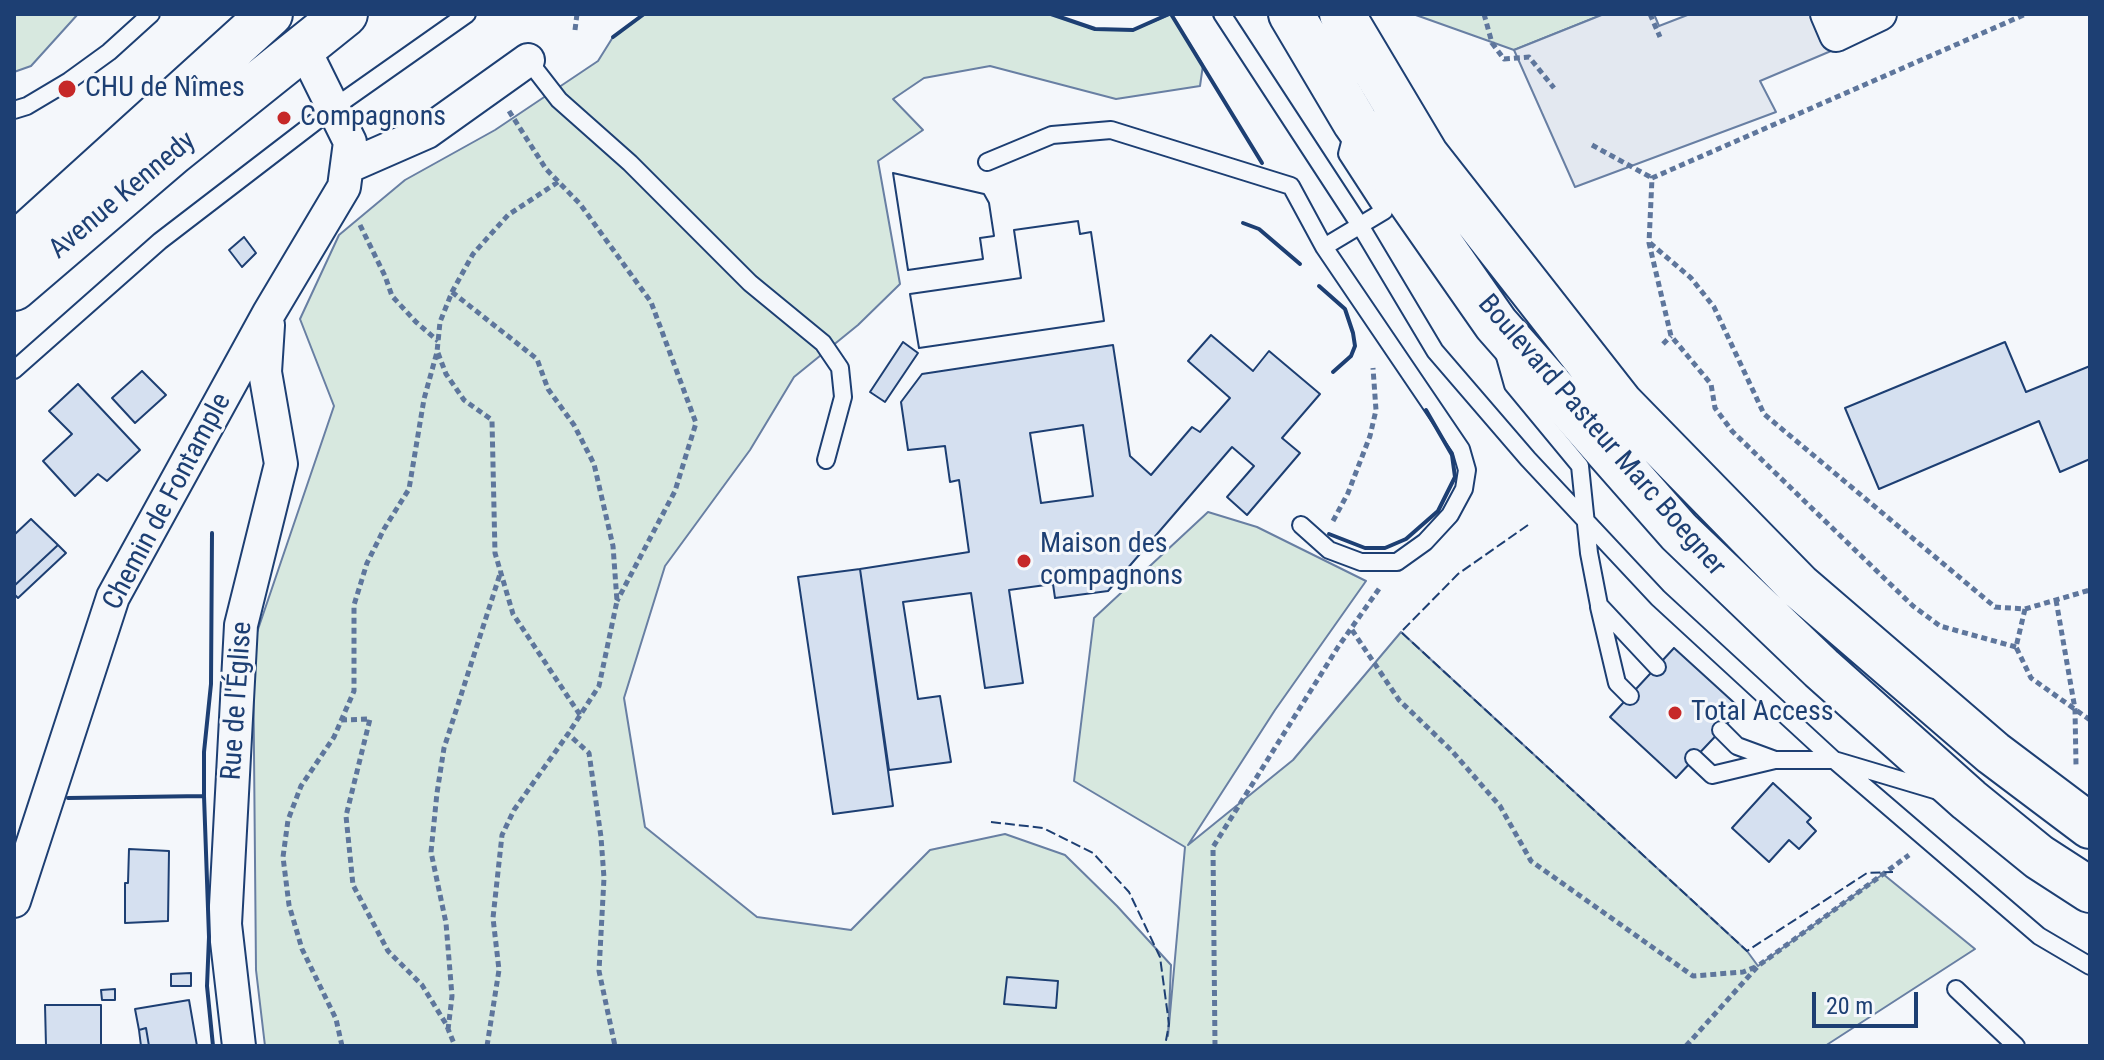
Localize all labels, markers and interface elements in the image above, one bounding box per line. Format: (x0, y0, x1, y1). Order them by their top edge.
place label: CHU de Nîmes (85, 72, 245, 106)
marker: CHU de Nîmes (56, 78, 78, 100)
place label: Compagnons (300, 101, 446, 135)
marker: Compagnons (275, 109, 293, 127)
street label: Avenue Kennedy (43, 125, 203, 267)
street label: Boulevard Pasteur Marc Boegner (1470, 289, 1732, 583)
street label: Chemin de Fontample (97, 388, 239, 616)
place label: Maison des compagnons (1040, 528, 1183, 594)
marker: Maison des compagnons (1015, 552, 1033, 570)
street label: Rue de l'Église (216, 621, 260, 781)
place label: Total Access (1691, 696, 1834, 730)
marker: Total Access (1666, 704, 1684, 722)
scale bar (1816, 976, 1922, 1026)
text: 20 m (1826, 992, 1873, 1020)

